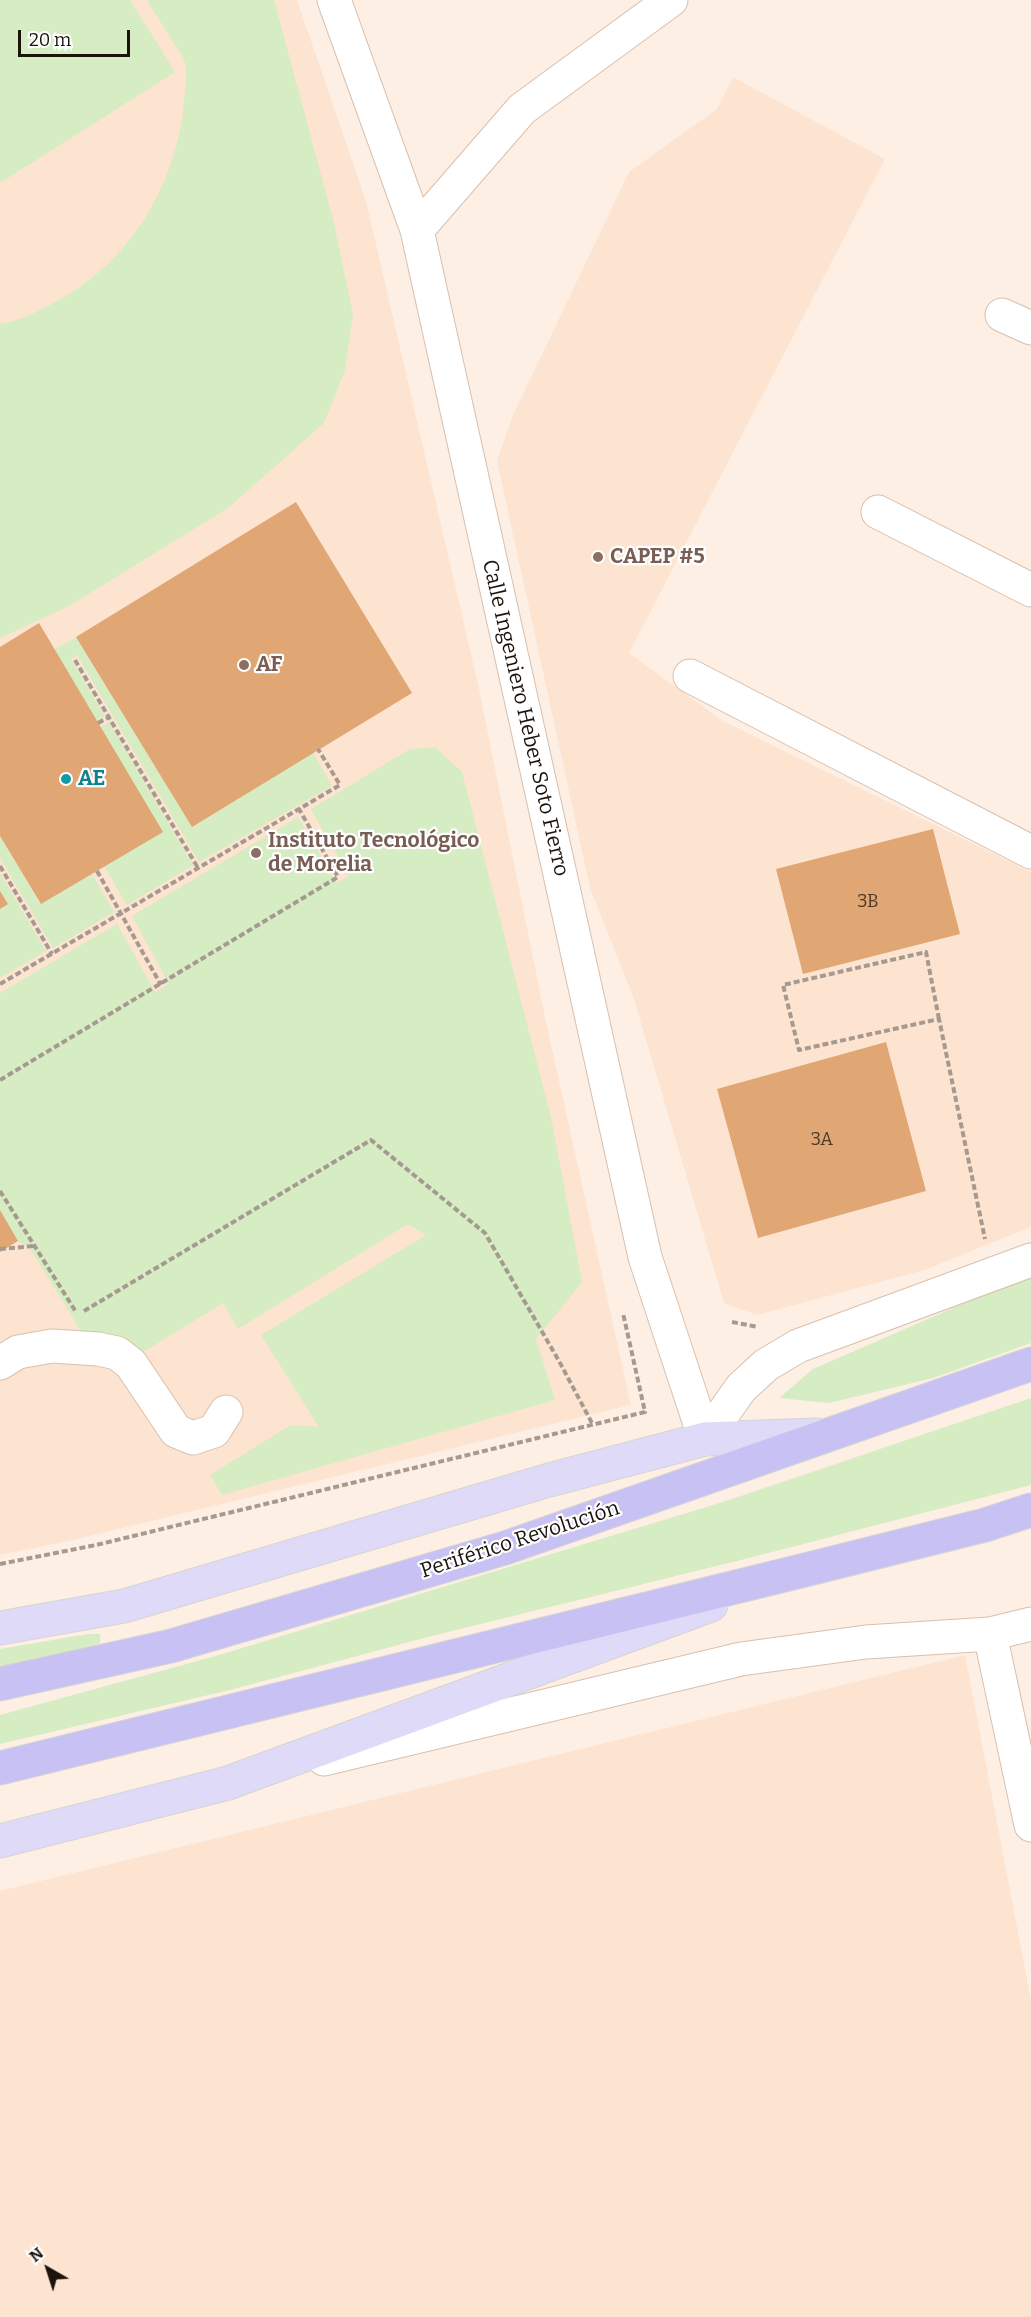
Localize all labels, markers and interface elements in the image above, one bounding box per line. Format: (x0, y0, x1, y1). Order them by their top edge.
scale bar (21, 18, 134, 56)
text: 20 m (29, 29, 71, 51)
place label: CAPEP #5 (610, 544, 705, 570)
marker: CAPEP #5 (591, 550, 605, 564)
street label: Calle Ingeniero Heber Soto Fierro (476, 557, 574, 879)
place label: AF (256, 652, 282, 678)
marker: AF (237, 658, 251, 672)
place label: AE (78, 766, 105, 792)
marker: AE (59, 772, 73, 786)
place label: Instituto Tecnológico de Morelia (268, 828, 479, 878)
marker: Instituto Tecnológico de Morelia (249, 846, 263, 860)
house number: 3B (857, 891, 879, 913)
house number: 3A (811, 1129, 833, 1151)
street label: Periférico Revolución (417, 1496, 623, 1584)
north arrow (18, 2239, 78, 2299)
text: N (26, 2243, 47, 2266)

